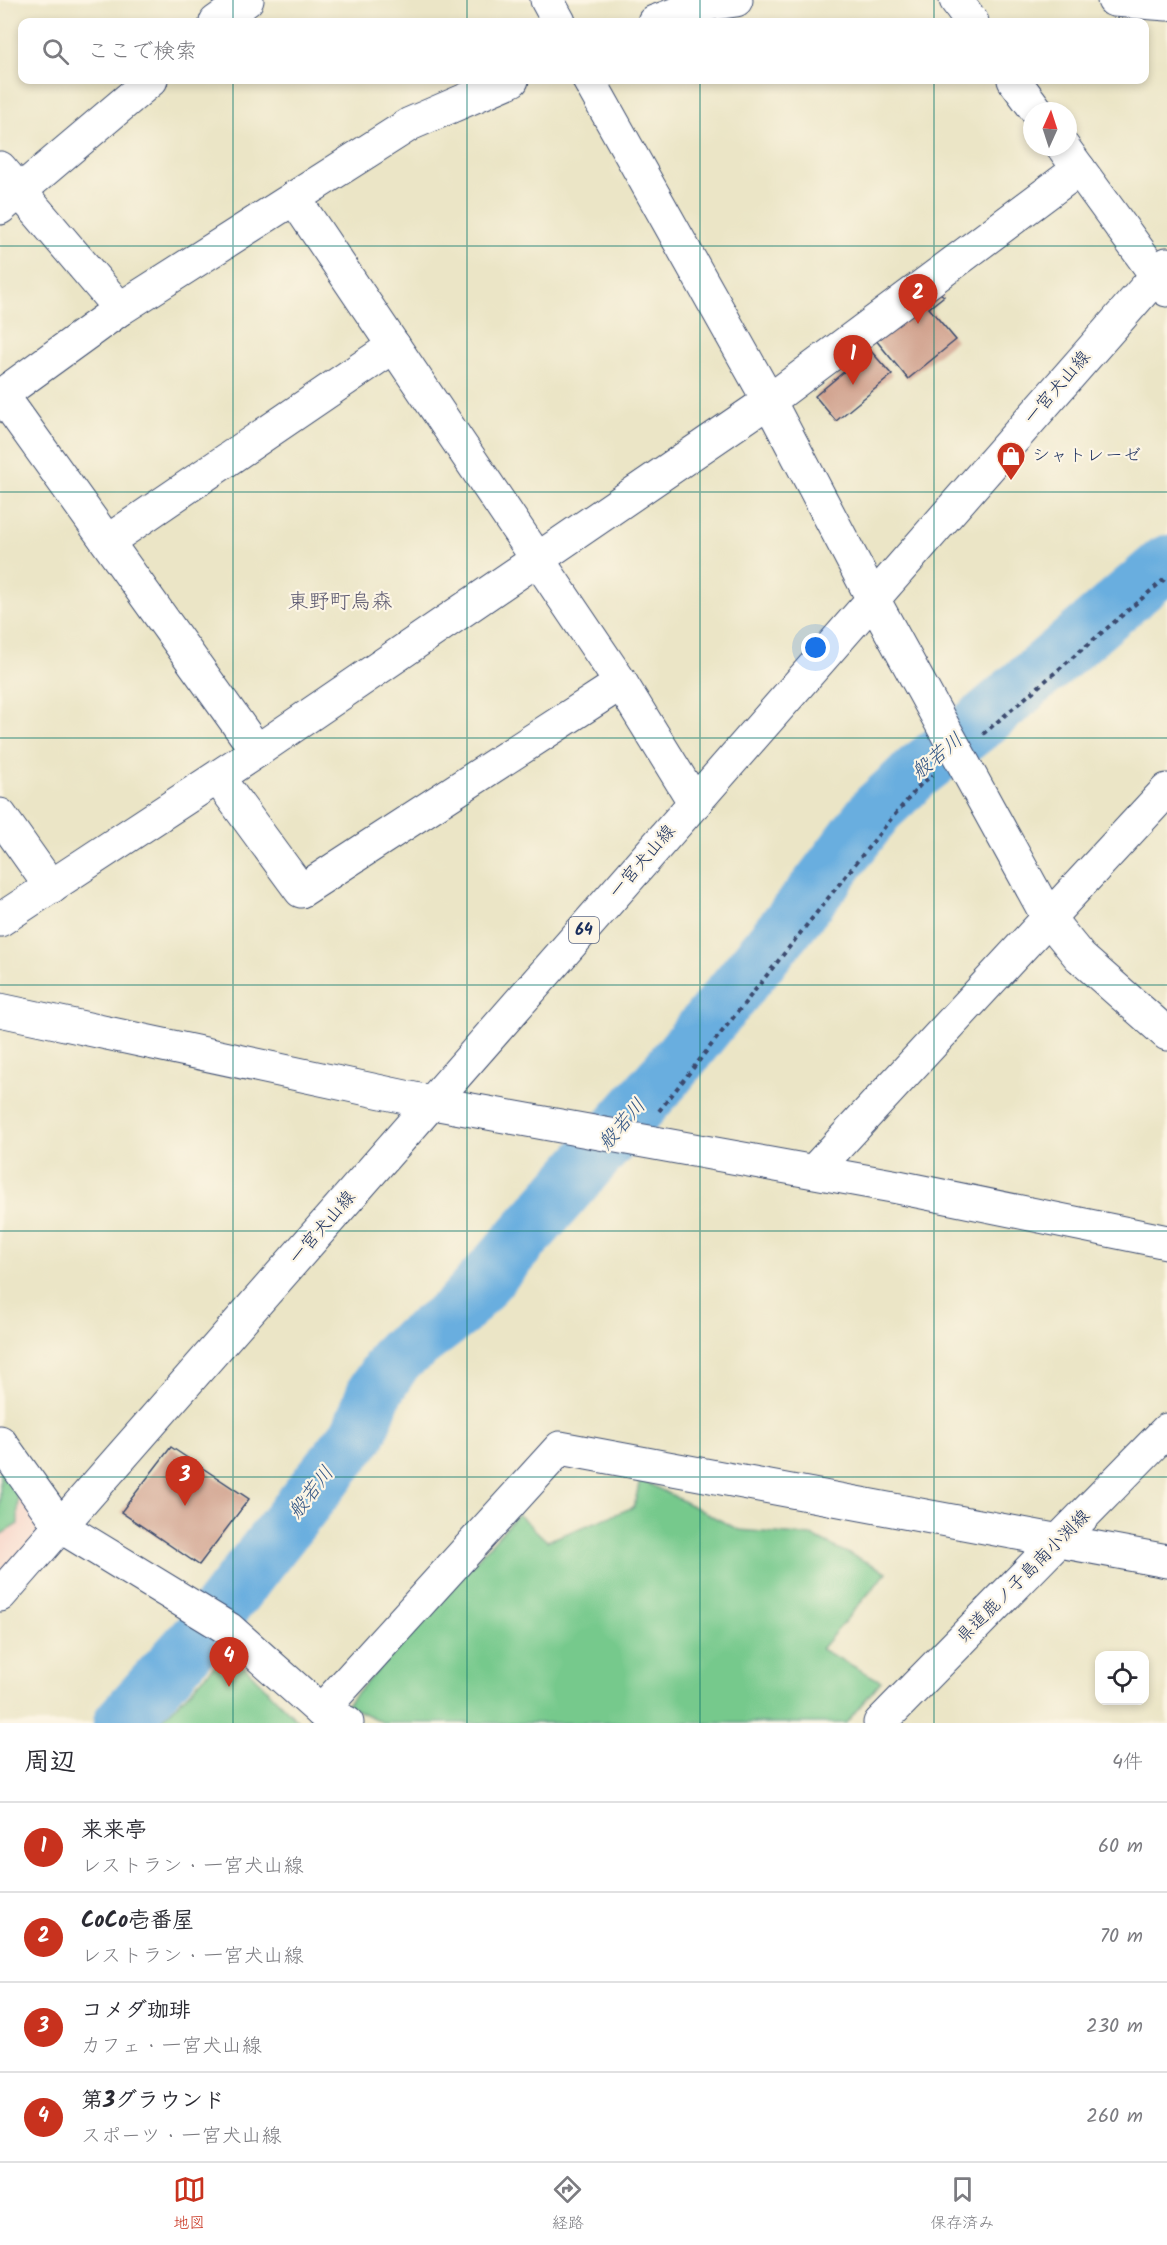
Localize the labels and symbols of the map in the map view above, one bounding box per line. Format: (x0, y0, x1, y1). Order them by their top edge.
north arrow (1023, 102, 1077, 156)
pin: 2 (898, 274, 938, 324)
pin: 1 (834, 336, 872, 385)
street label: 一宮犬山線 (1018, 345, 1098, 431)
shop icon: シャトレーゼ (995, 440, 1027, 482)
place label: シャトレーゼ (1032, 442, 1141, 471)
district label: 東野町烏森 (288, 586, 393, 619)
your location (801, 633, 830, 662)
water label: 般若川 (905, 725, 971, 789)
street label: 一宮犬山線 (603, 819, 683, 905)
road number: 64 (569, 917, 599, 943)
water label: 般若川 (591, 1092, 655, 1158)
street label: 一宮犬山線 (283, 1185, 363, 1271)
pin: 3 (166, 1456, 204, 1506)
water label: 般若川 (281, 1460, 343, 1526)
street label: 県道鹿ノ子島南小渕線 (950, 1503, 1098, 1651)
pin: 4 (210, 1638, 248, 1687)

